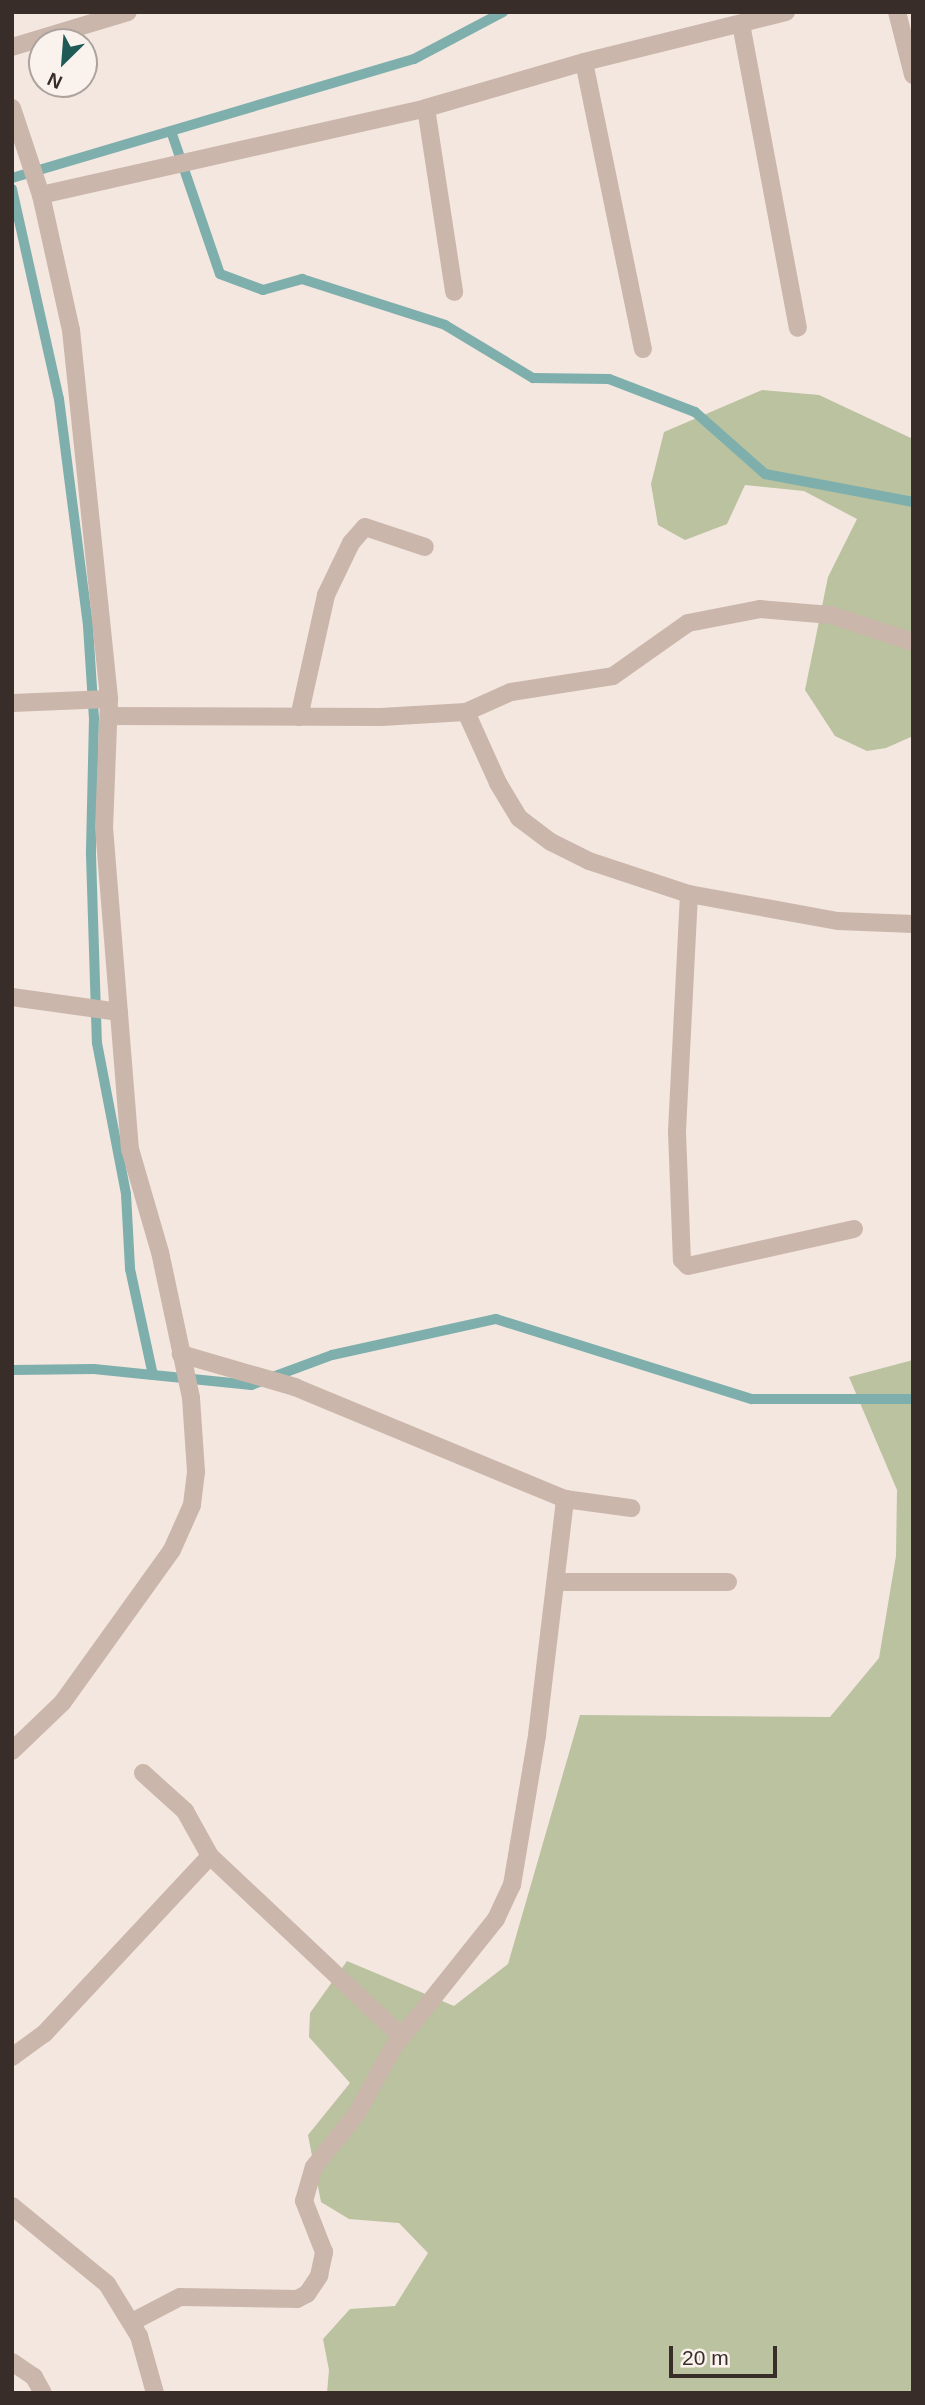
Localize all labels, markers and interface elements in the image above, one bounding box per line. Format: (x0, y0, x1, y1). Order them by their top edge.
north arrow (28, 28, 98, 98)
text: N (44, 68, 65, 93)
scale bar (673, 2332, 782, 2376)
text: 20 m (682, 2346, 729, 2369)

